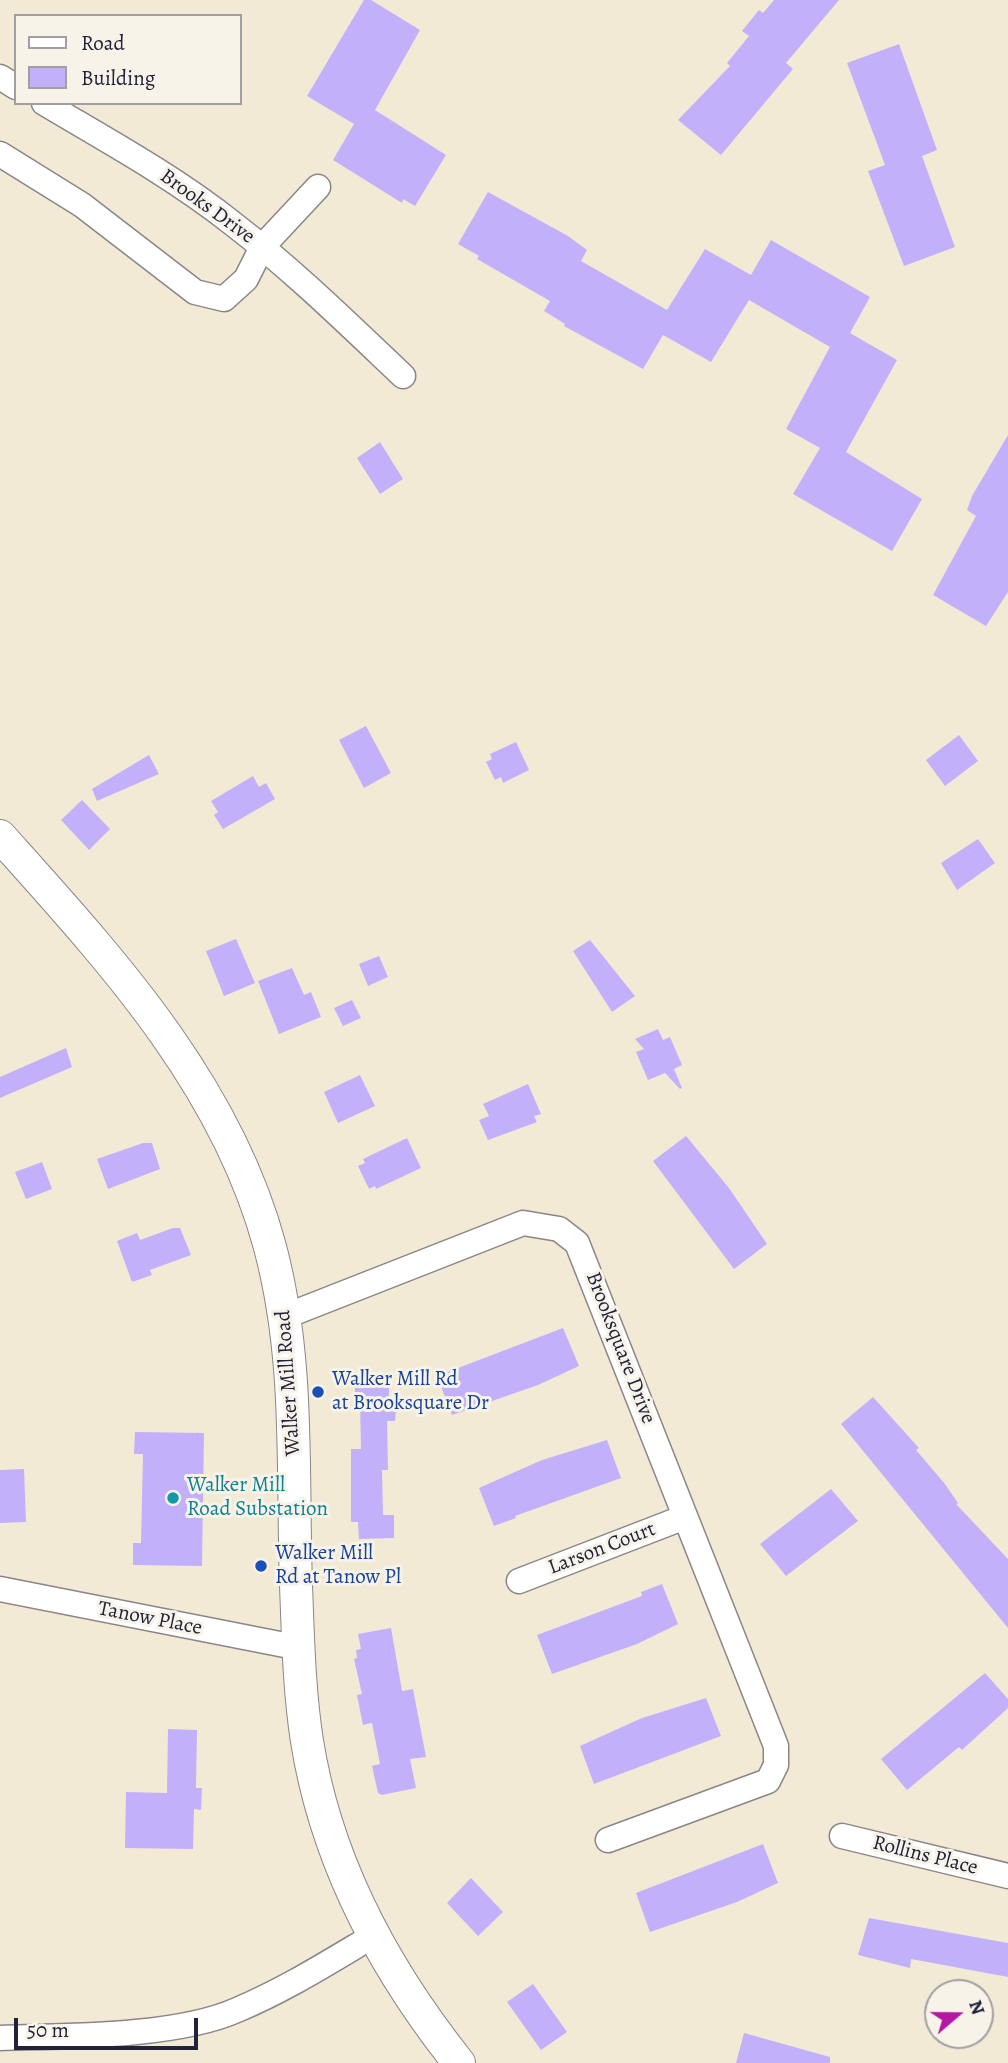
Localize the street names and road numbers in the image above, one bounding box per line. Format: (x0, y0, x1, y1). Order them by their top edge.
street label: Brooks Drive (155, 164, 259, 250)
street label: Brooksquare Drive (579, 1269, 661, 1427)
street label: Walker Mill Road (271, 1309, 307, 1457)
street label: Larson Court (545, 1517, 659, 1581)
street label: Tanow Place (96, 1597, 204, 1641)
street label: Rollins Place (870, 1831, 980, 1881)

